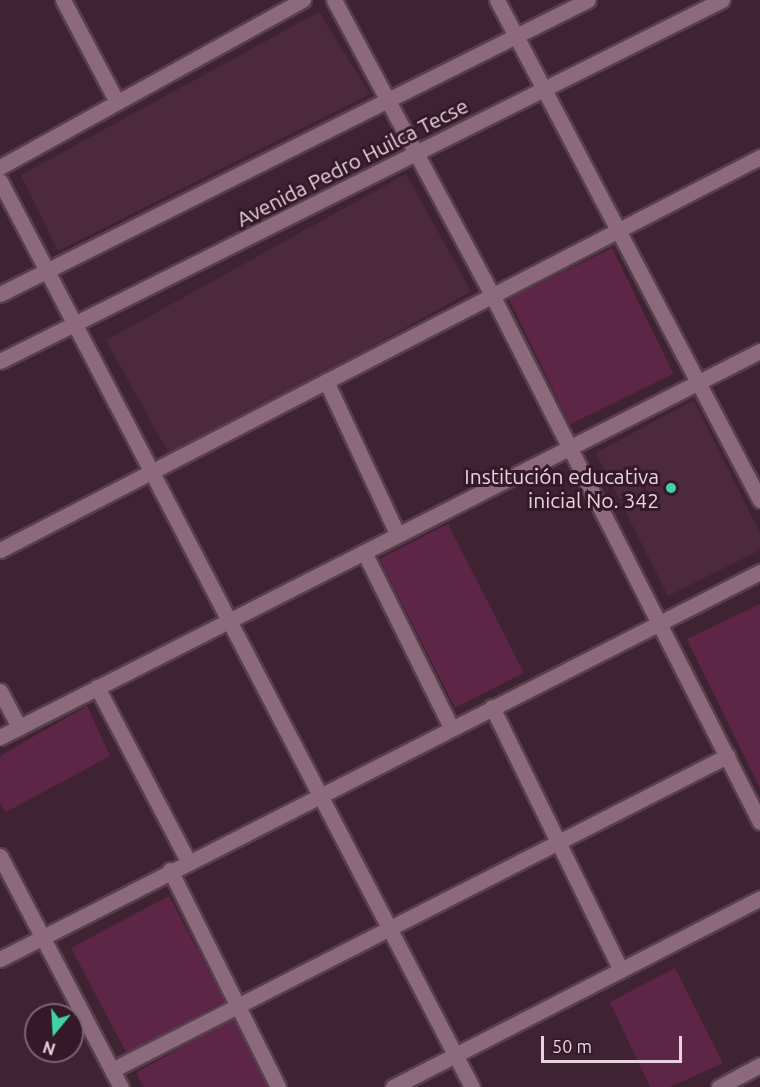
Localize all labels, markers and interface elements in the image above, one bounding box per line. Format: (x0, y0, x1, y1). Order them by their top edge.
street label: Avenida Pedro Huilca Tecse (232, 93, 472, 231)
place label: Institución educativa inicial No. 342 (464, 463, 659, 513)
marker: Institución educativa inicial No. 342 (664, 481, 678, 495)
north arrow (24, 1003, 84, 1063)
scale bar (544, 1024, 685, 1062)
text: 50 m (552, 1036, 592, 1056)
text: N (41, 1038, 58, 1059)

